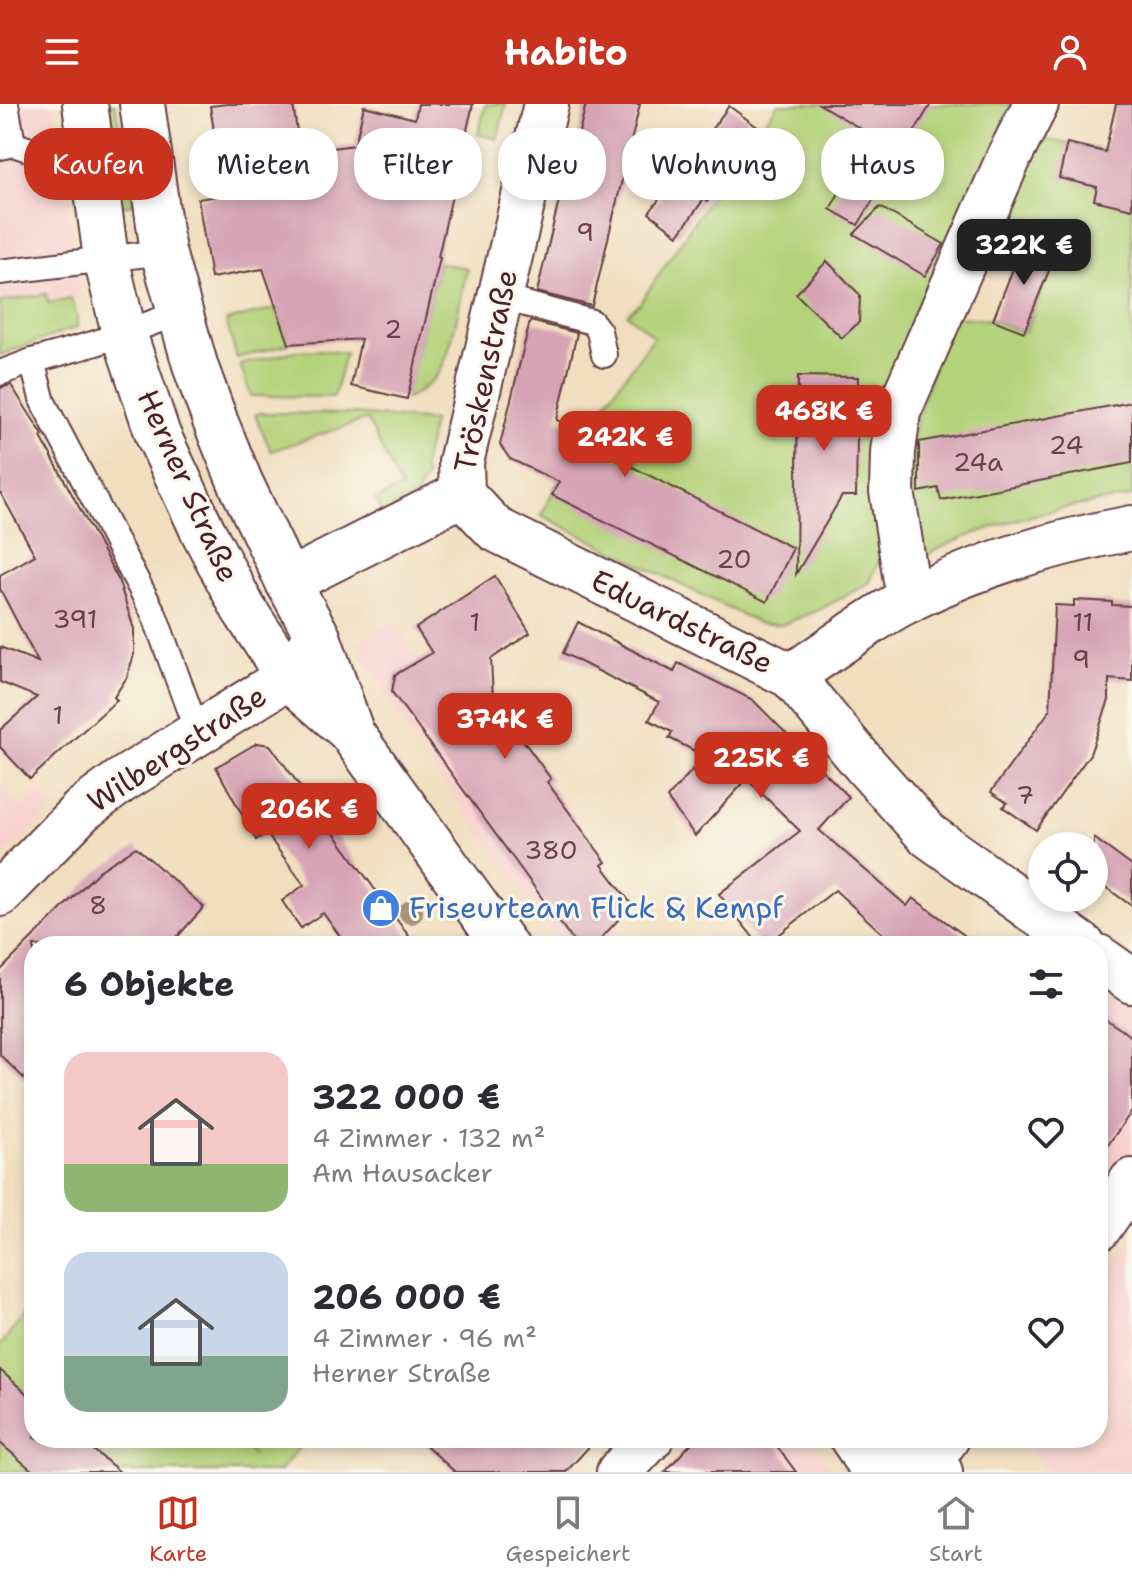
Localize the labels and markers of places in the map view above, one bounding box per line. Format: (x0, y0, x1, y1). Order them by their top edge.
pin: 322K € (959, 219, 1089, 287)
pin: 468K € (759, 385, 889, 453)
pin: 242K € (560, 411, 690, 479)
pin: 374K € (440, 693, 570, 761)
pin: 225K € (696, 732, 826, 800)
pin: 206K € (244, 783, 374, 851)
shop icon: Friseurteam Flick & Kempf (360, 887, 402, 929)
place label: Friseurteam Flick & Kempf (409, 887, 784, 928)

